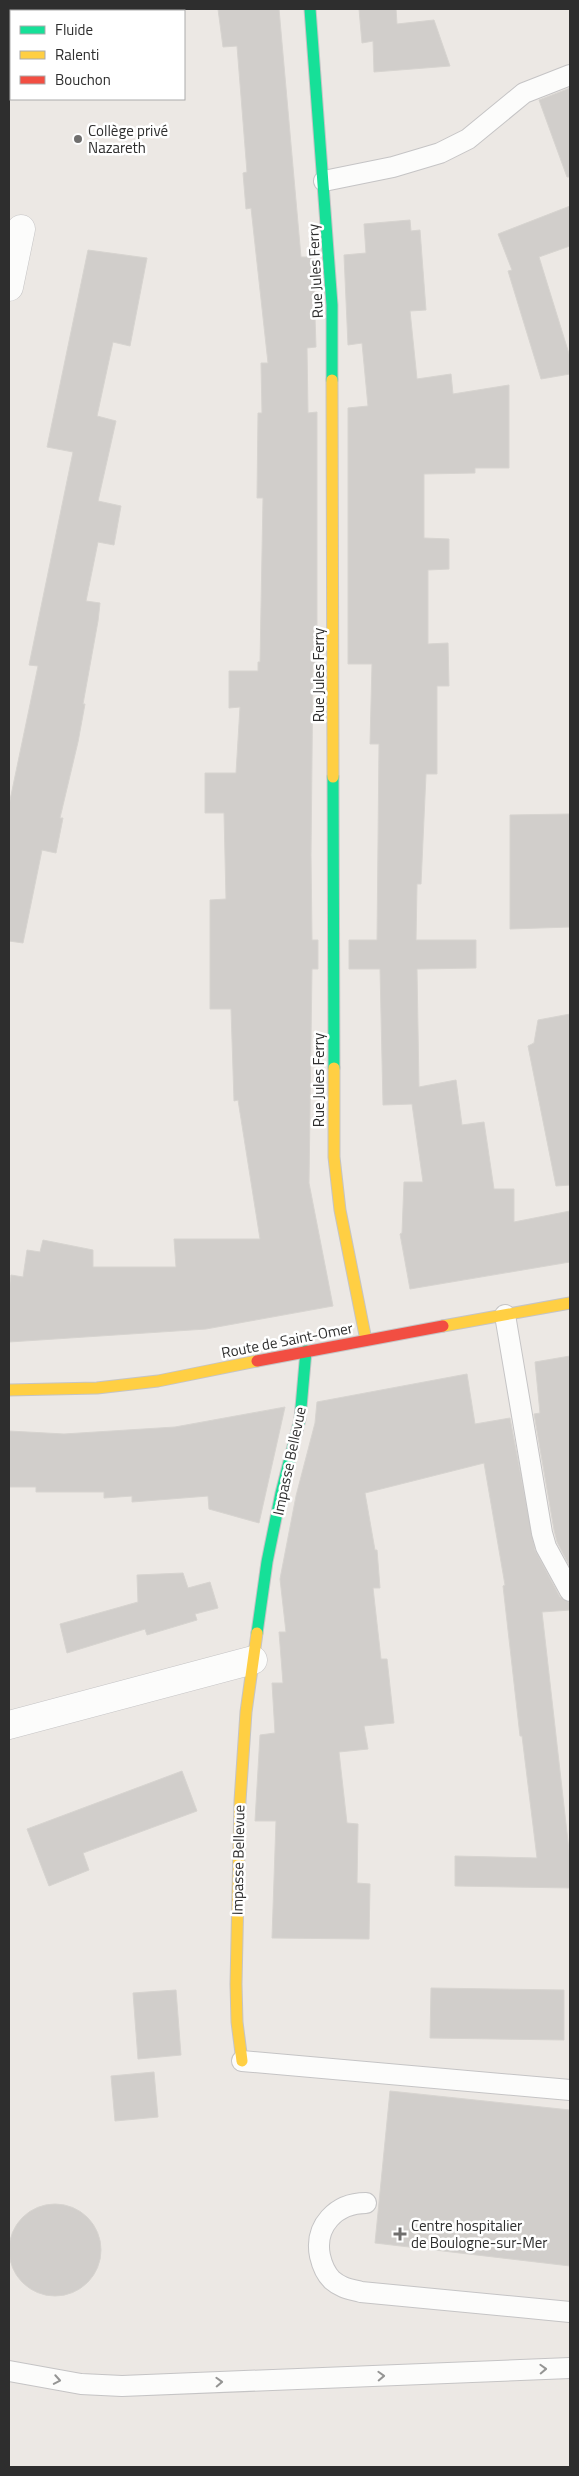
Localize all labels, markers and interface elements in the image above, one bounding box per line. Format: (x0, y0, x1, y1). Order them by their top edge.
legend (10, 10, 185, 100)
text: Fluide (55, 18, 93, 41)
text: Ralenti (55, 43, 99, 66)
text: Bouchon (55, 68, 111, 91)
place label: Collège privé Nazareth (88, 119, 168, 159)
marker: Collège privé Nazareth (72, 133, 84, 145)
street label: Rue Jules Ferry (301, 223, 329, 319)
street label: Rue Jules Ferry (307, 628, 330, 722)
street label: Rue Jules Ferry (307, 1033, 330, 1127)
street label: Route de Saint-Omer (219, 1316, 355, 1364)
street label: Impasse Bellevue (266, 1405, 312, 1517)
street label: Impasse Bellevue (226, 1805, 250, 1915)
place label: Centre hospitalier de Boulogne-sur-Mer (411, 2214, 548, 2254)
marker: Centre hospitalier de Boulogne-sur-Mer (393, 2227, 407, 2241)
one-way arrow (540, 2364, 548, 2375)
one-way arrow (377, 2370, 385, 2381)
one-way arrow (52, 2374, 61, 2384)
one-way arrow (215, 2377, 223, 2387)

